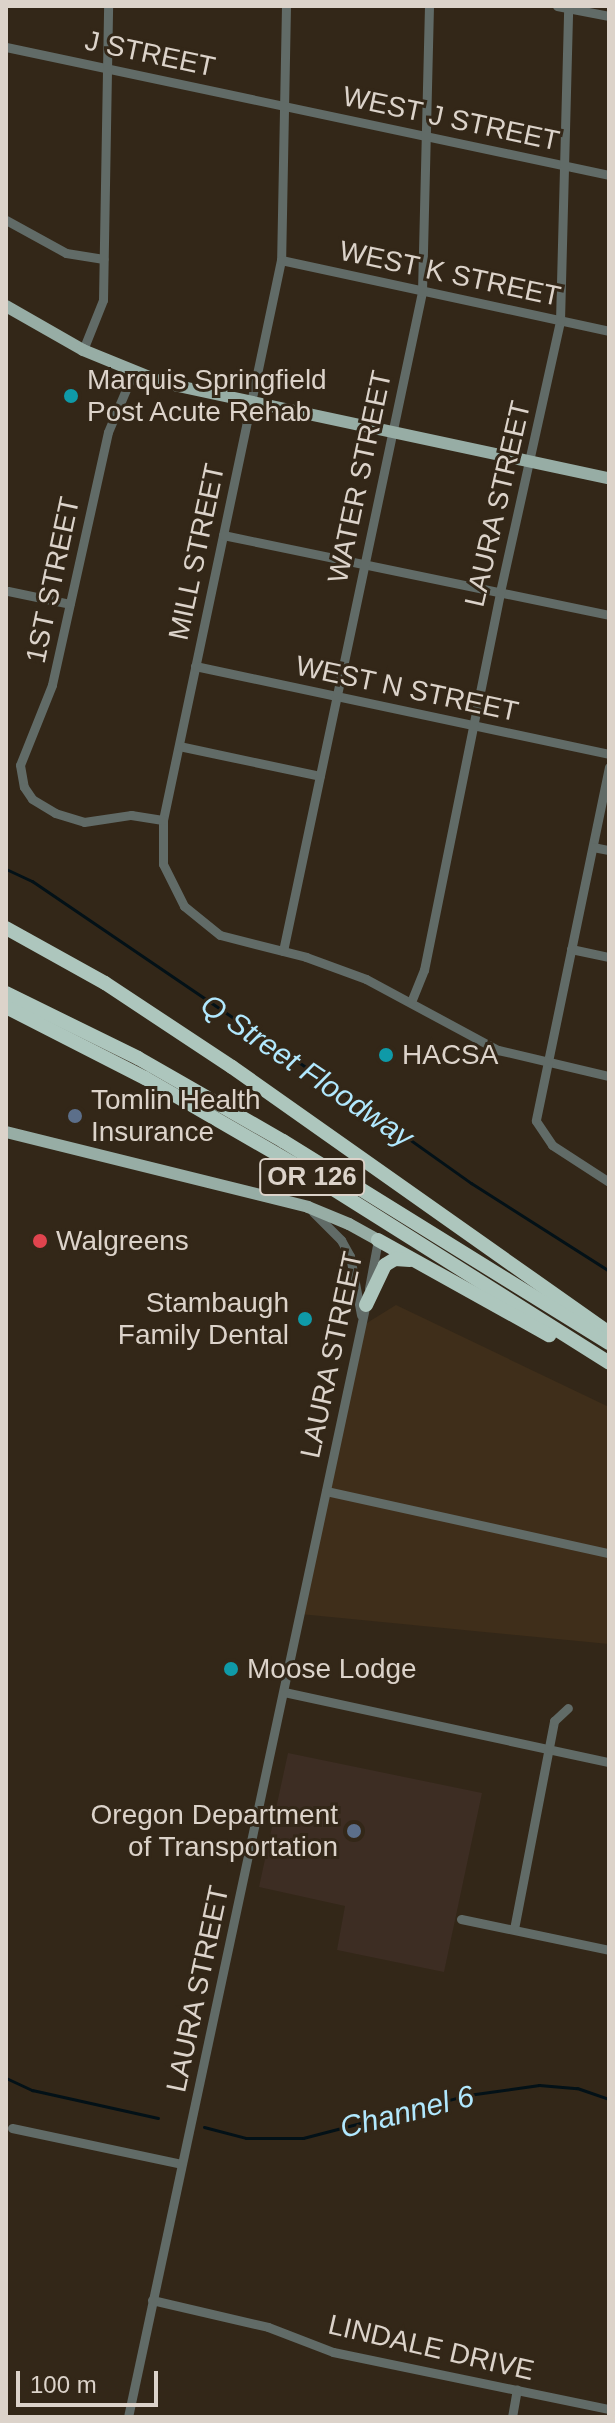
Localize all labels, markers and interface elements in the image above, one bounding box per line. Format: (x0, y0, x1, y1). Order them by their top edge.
street label: J STREET (82, 24, 218, 84)
street label: WEST J STREET (339, 80, 563, 158)
street label: WEST K STREET (336, 234, 564, 314)
place label: Marquis Springfield Post Acute Rehab (87, 363, 327, 429)
street label: WATER STREET (321, 368, 399, 586)
marker: Marquis Springfield Post Acute Rehab (62, 387, 80, 405)
street label: LAURA STREET (458, 397, 538, 611)
street label: MILL STREET (162, 460, 232, 644)
street label: 1ST STREET (19, 494, 87, 666)
street label: WEST N STREET (292, 649, 522, 729)
water label: Q Street Floodway (194, 987, 420, 1155)
place label: HACSA (402, 1038, 498, 1072)
marker: HACSA (377, 1046, 395, 1064)
place label: Tomlin Health Insurance (91, 1083, 261, 1149)
marker: Tomlin Health Insurance (66, 1107, 84, 1125)
road number: OR 126 (258, 1155, 366, 1199)
place label: Walgreens (56, 1224, 189, 1258)
marker: Walgreens (31, 1232, 49, 1250)
street label: LAURA STREET (294, 1248, 370, 1462)
place label: Stambaugh Family Dental (118, 1286, 289, 1352)
marker: Stambaugh Family Dental (296, 1310, 314, 1328)
place label: Moose Lodge (247, 1652, 417, 1686)
marker: Moose Lodge (222, 1660, 240, 1678)
place label: Oregon Department of Transportation (91, 1798, 338, 1864)
marker: Oregon Department of Transportation (345, 1822, 363, 1840)
street label: LAURA STREET (160, 1882, 236, 2096)
water label: Channel 6 (336, 2078, 478, 2146)
street label: LINDALE DRIVE (325, 2308, 537, 2388)
scale bar (20, 2355, 162, 2405)
text: 100 m (30, 2371, 97, 2398)

